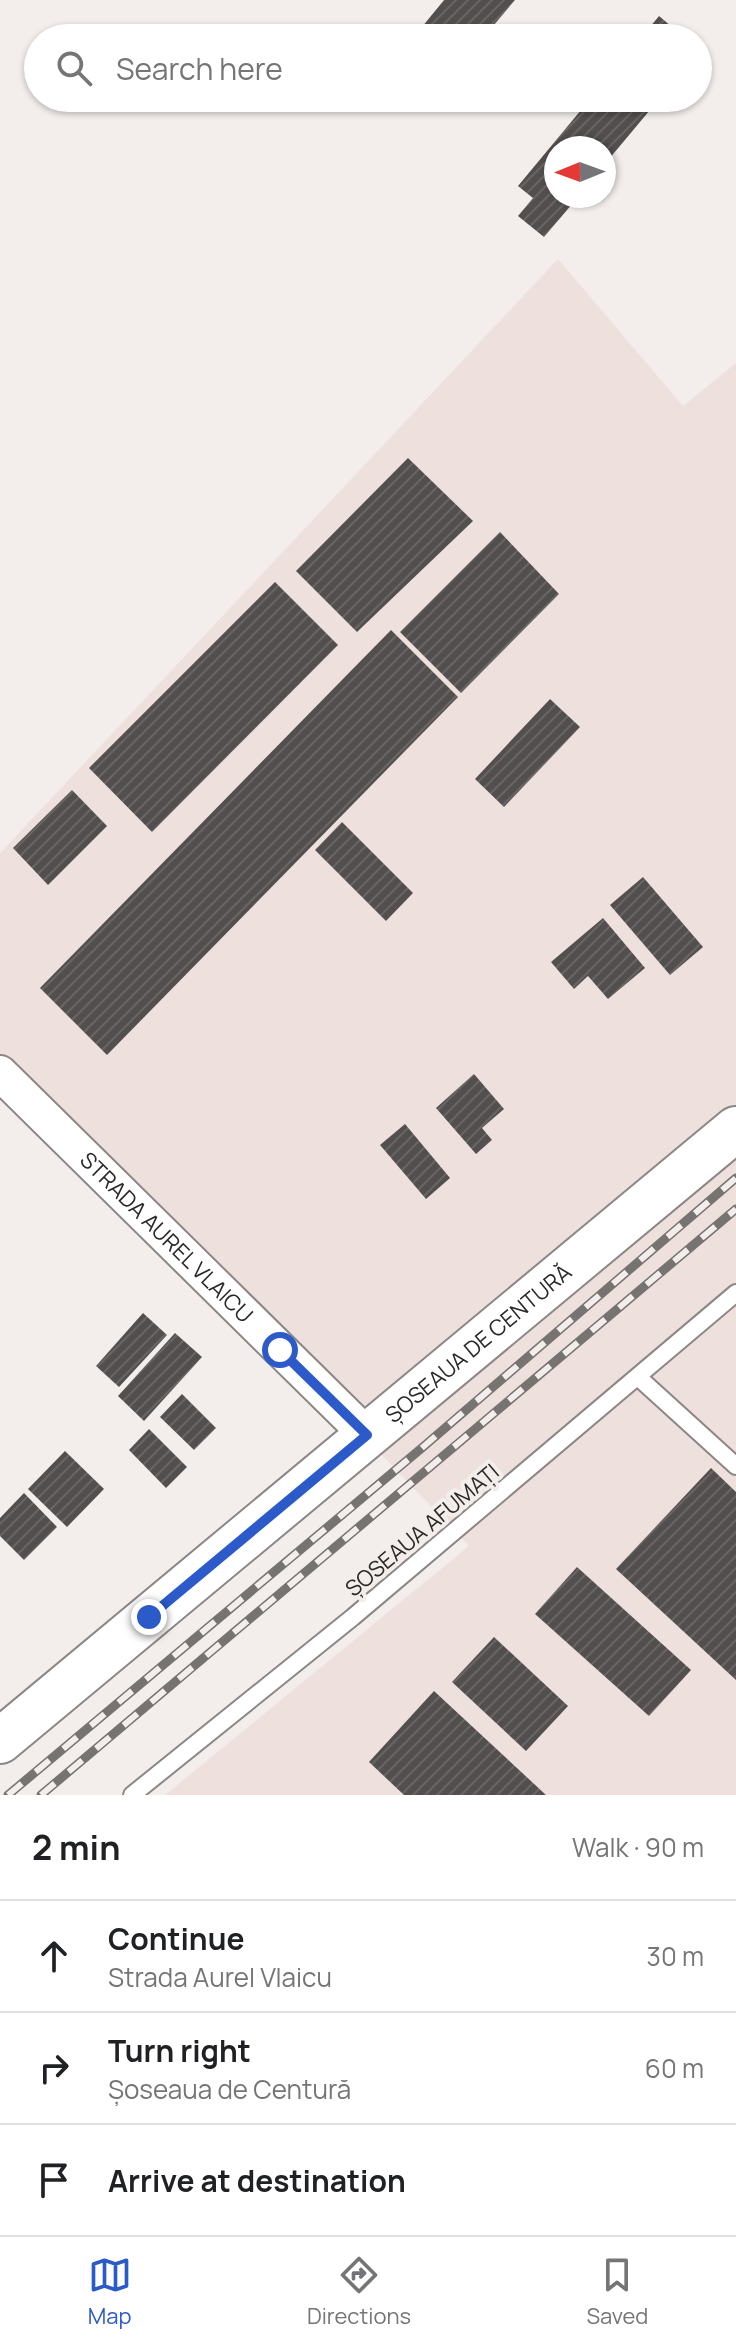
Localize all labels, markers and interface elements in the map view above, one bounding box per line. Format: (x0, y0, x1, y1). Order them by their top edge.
search box (24, 24, 712, 112)
icon: search (52, 46, 96, 90)
text: Search here (116, 48, 283, 89)
north arrow (544, 136, 616, 208)
street label: STRADA AUREL VLAICU (74, 1145, 260, 1329)
street label: ȘOSEAUA DE CENTURĂ (379, 1257, 578, 1430)
route start (262, 1332, 298, 1368)
street label: ȘOSEAUA AFUMAȚI (339, 1457, 505, 1603)
route end (131, 1599, 167, 1635)
text: 2 min (32, 1824, 120, 1870)
text: Walk · 90 m (572, 1829, 704, 1865)
text: Continue (108, 1918, 244, 1959)
icon: ahead (32, 1934, 76, 1978)
text: 30 m (647, 1938, 704, 1974)
text: Strada Aurel Vlaicu (108, 1959, 332, 1995)
text: Turn right (108, 2030, 251, 2071)
icon: right (32, 2046, 76, 2090)
text: 60 m (645, 2050, 704, 2086)
text: Șoseaua de Centură (108, 2071, 351, 2107)
icon: arrive (32, 2158, 76, 2202)
text: Arrive at destination (108, 2160, 406, 2201)
tab: Map (88, 2253, 132, 2331)
tab: Directions (307, 2253, 411, 2331)
tab: Saved (586, 2253, 648, 2331)

